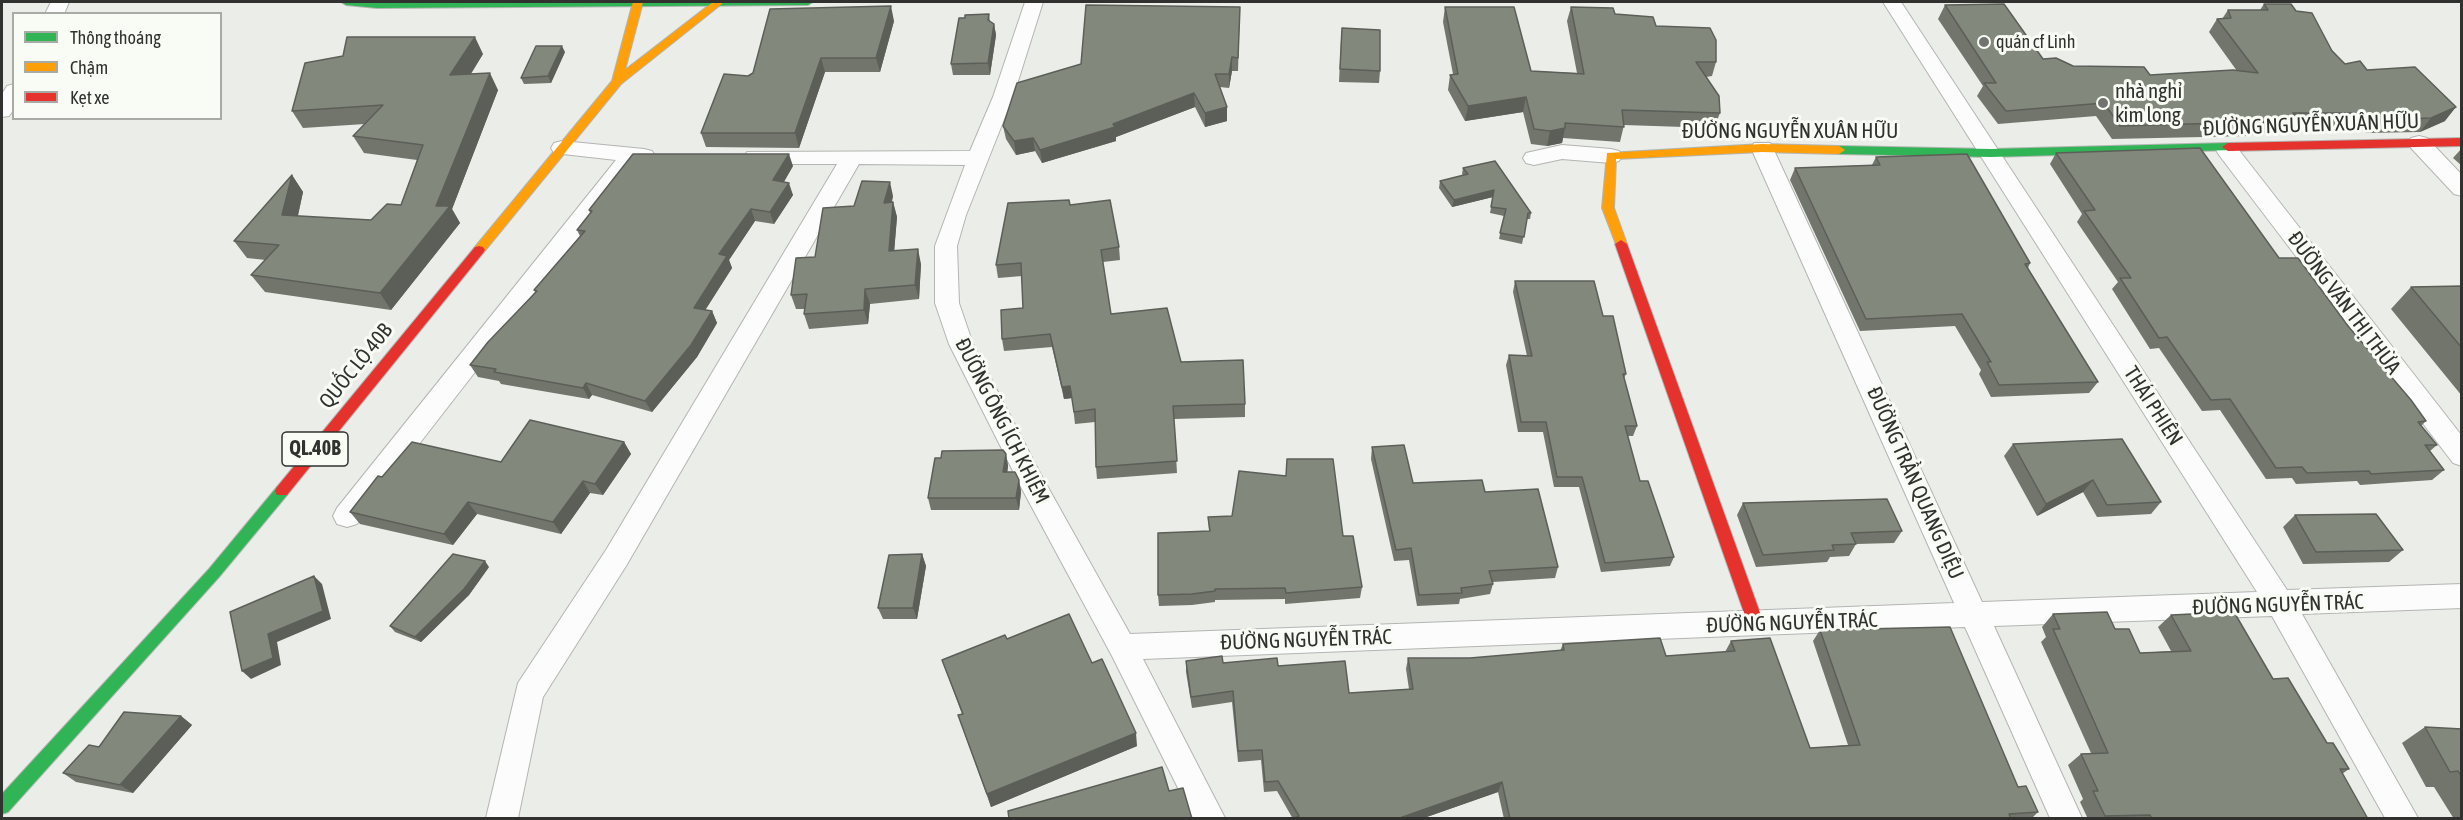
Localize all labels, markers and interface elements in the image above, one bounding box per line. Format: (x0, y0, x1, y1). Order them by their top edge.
legend (12, 12, 222, 120)
text: Thông thoáng (70, 27, 161, 48)
place label: quán cf Linh (1996, 31, 2075, 53)
marker: quán cf Linh (1977, 35, 1991, 49)
text: Chậm (70, 57, 108, 78)
place label: nhà nghỉ kim long (2115, 78, 2182, 128)
text: Kẹt xe (70, 87, 110, 108)
marker: nhà nghỉ kim long (2096, 96, 2110, 110)
street label: ĐƯỜNG NGUYỄN XUÂN HỮU (2202, 109, 2420, 141)
street label: ĐƯỜNG NGUYỄN XUÂN HỮU (1682, 118, 1898, 144)
street label: ĐƯỜNG VĂN THỊ THỪA (2282, 227, 2406, 379)
street label: QUỐC LỘ 40B (314, 319, 398, 413)
street label: ĐƯỜNG ÔNG ÍCH KHIÊM (949, 334, 1055, 508)
street label: THÁI PHIÊN (2118, 362, 2188, 450)
street label: ĐƯỜNG TRẦN QUANG DIỆU (1861, 383, 1969, 583)
road number: QL.40B (282, 432, 348, 466)
street label: ĐƯỜNG NGUYỄN TRÁC (2192, 589, 2364, 621)
street label: ĐƯỜNG NGUYỄN TRÁC (1706, 607, 1878, 639)
street label: ĐƯỜNG NGUYỄN TRÁC (1220, 624, 1392, 656)

